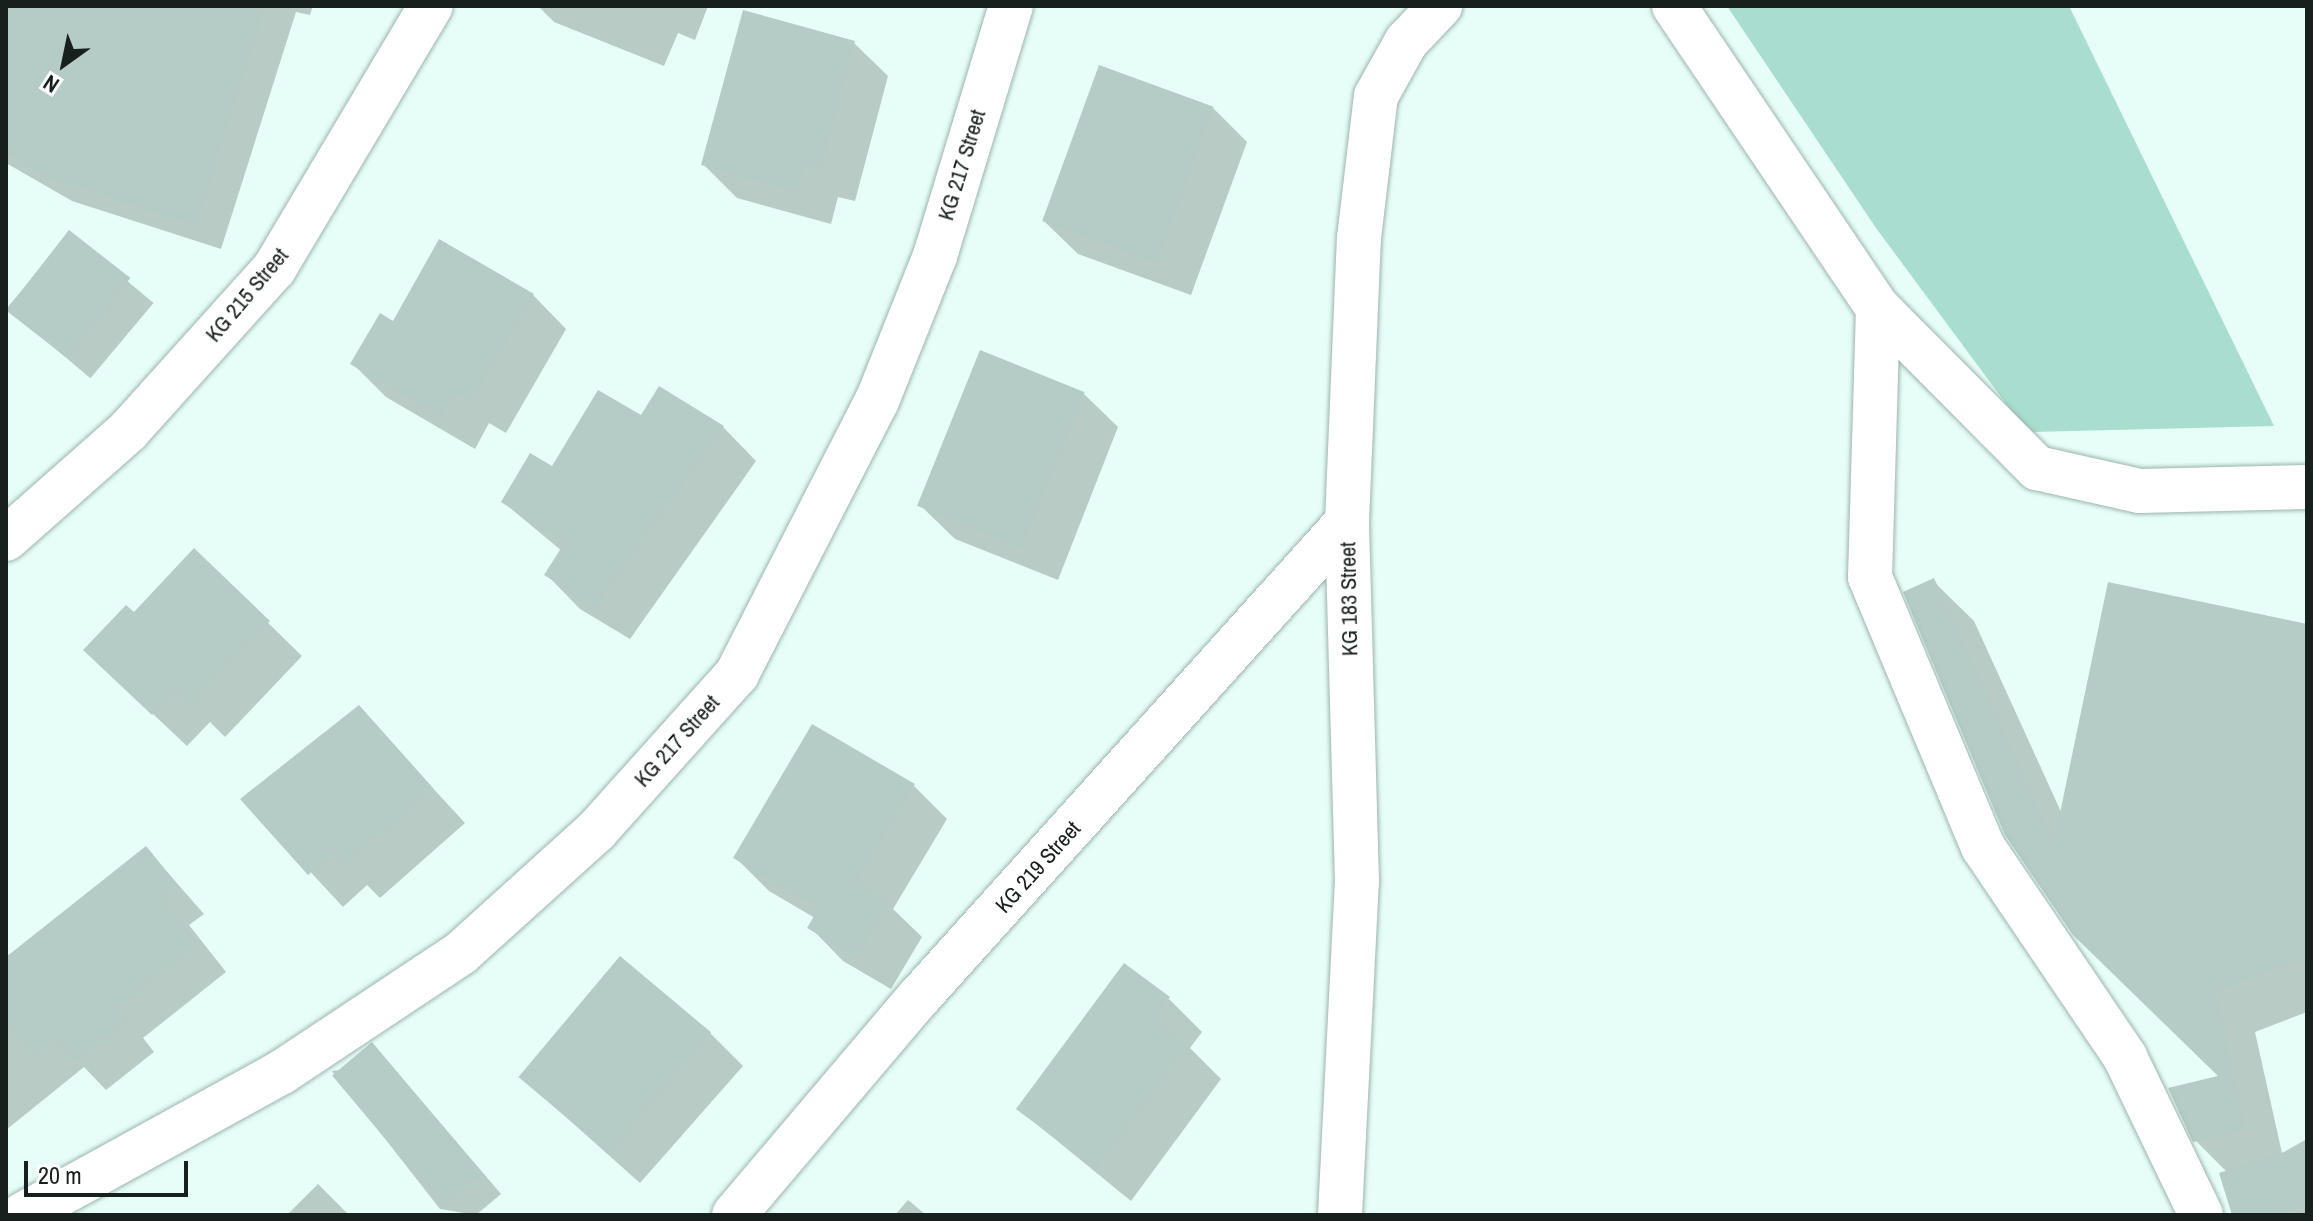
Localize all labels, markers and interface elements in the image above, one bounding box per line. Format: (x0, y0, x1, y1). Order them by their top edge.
north arrow (24, 24, 104, 104)
text: N (37, 68, 65, 100)
street label: KG 217 Street (933, 106, 991, 224)
street label: KG 215 Street (200, 243, 294, 347)
street label: KG 183 Street (1335, 542, 1363, 656)
street label: KG 217 Street (629, 690, 725, 792)
street label: KG 219 Street (990, 816, 1086, 918)
scale bar (28, 1145, 192, 1195)
text: 20 m (38, 1159, 82, 1191)

